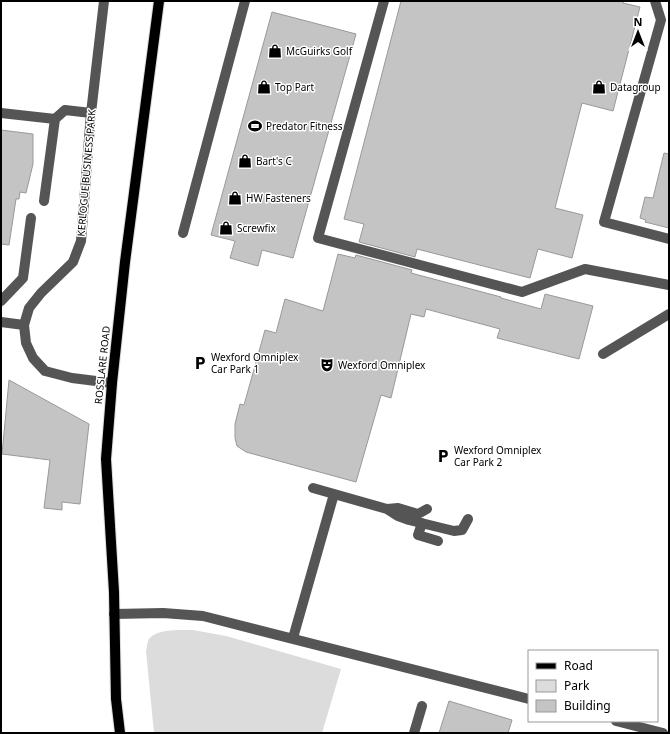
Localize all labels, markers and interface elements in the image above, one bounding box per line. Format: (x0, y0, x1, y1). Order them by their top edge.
north arrow (618, 12, 658, 52)
text: N (634, 14, 642, 29)
shop icon: McGuirks Golf (267, 43, 283, 59)
place label: McGuirks Golf (286, 44, 353, 58)
shop icon: Top Part (256, 79, 272, 95)
shop icon: Datagroup (591, 79, 607, 95)
place label: Top Part (275, 80, 314, 94)
place label: Datagroup (610, 80, 661, 94)
street label: KERLOGUE BUSINESS PARK (73, 108, 99, 237)
sports icon: Predator Fitness (247, 118, 263, 134)
place label: Predator Fitness (266, 119, 343, 133)
shop icon: Bart's C (237, 153, 253, 169)
place label: Bart's C (256, 154, 292, 168)
shop icon: HW Fasteners (227, 190, 243, 206)
place label: HW Fasteners (246, 191, 311, 205)
shop icon: Screwfix (218, 220, 234, 236)
place label: Screwfix (237, 221, 277, 235)
street label: ROSSLARE ROAD (91, 325, 113, 405)
place label: Wexford Omniplex Car Park 1 (211, 350, 299, 376)
parking icon: Wexford Omniplex Car Park 1 (192, 355, 208, 371)
theatre icon: Wexford Omniplex (319, 357, 335, 373)
place label: Wexford Omniplex (338, 358, 426, 372)
place label: Wexford Omniplex Car Park 2 (454, 443, 542, 469)
parking icon: Wexford Omniplex Car Park 2 (435, 448, 451, 464)
legend (528, 650, 658, 722)
text: Road (564, 657, 593, 674)
text: Park (564, 677, 590, 694)
text: Building (564, 697, 611, 714)

